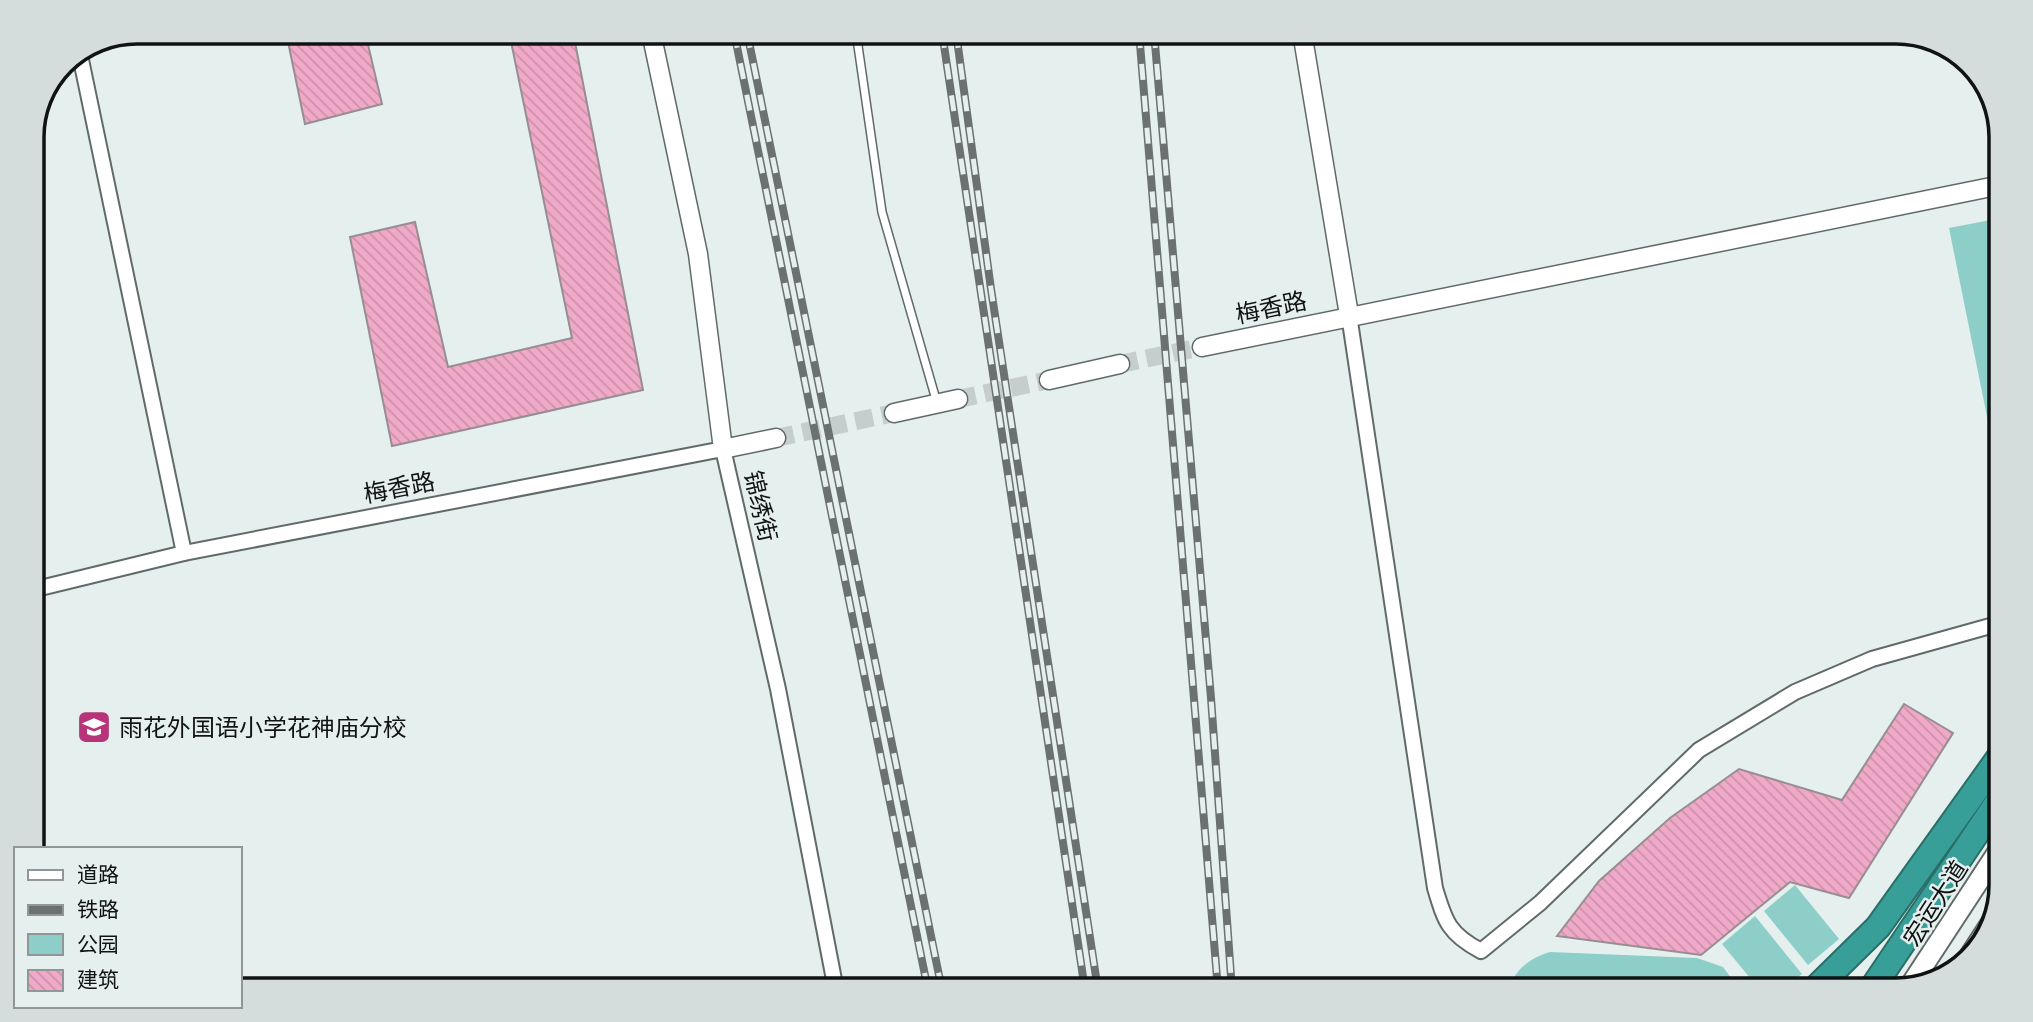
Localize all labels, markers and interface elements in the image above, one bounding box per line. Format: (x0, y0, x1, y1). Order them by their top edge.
street label: 梅香路 (1232, 284, 1310, 330)
street label: 梅香路 (361, 464, 437, 510)
street label: 锦绣街 (737, 467, 785, 545)
school or university icon: 雨花外国语小学花神庙分校 (75, 708, 113, 746)
place label: 雨花外国语小学花神庙分校 (119, 711, 407, 743)
legend (14, 847, 242, 1008)
street label: 宏运大道 (1895, 854, 1975, 952)
text: 道路 (77, 860, 119, 888)
text: 铁路 (77, 895, 119, 923)
text: 公园 (77, 930, 119, 958)
text: 建筑 (77, 965, 119, 993)

